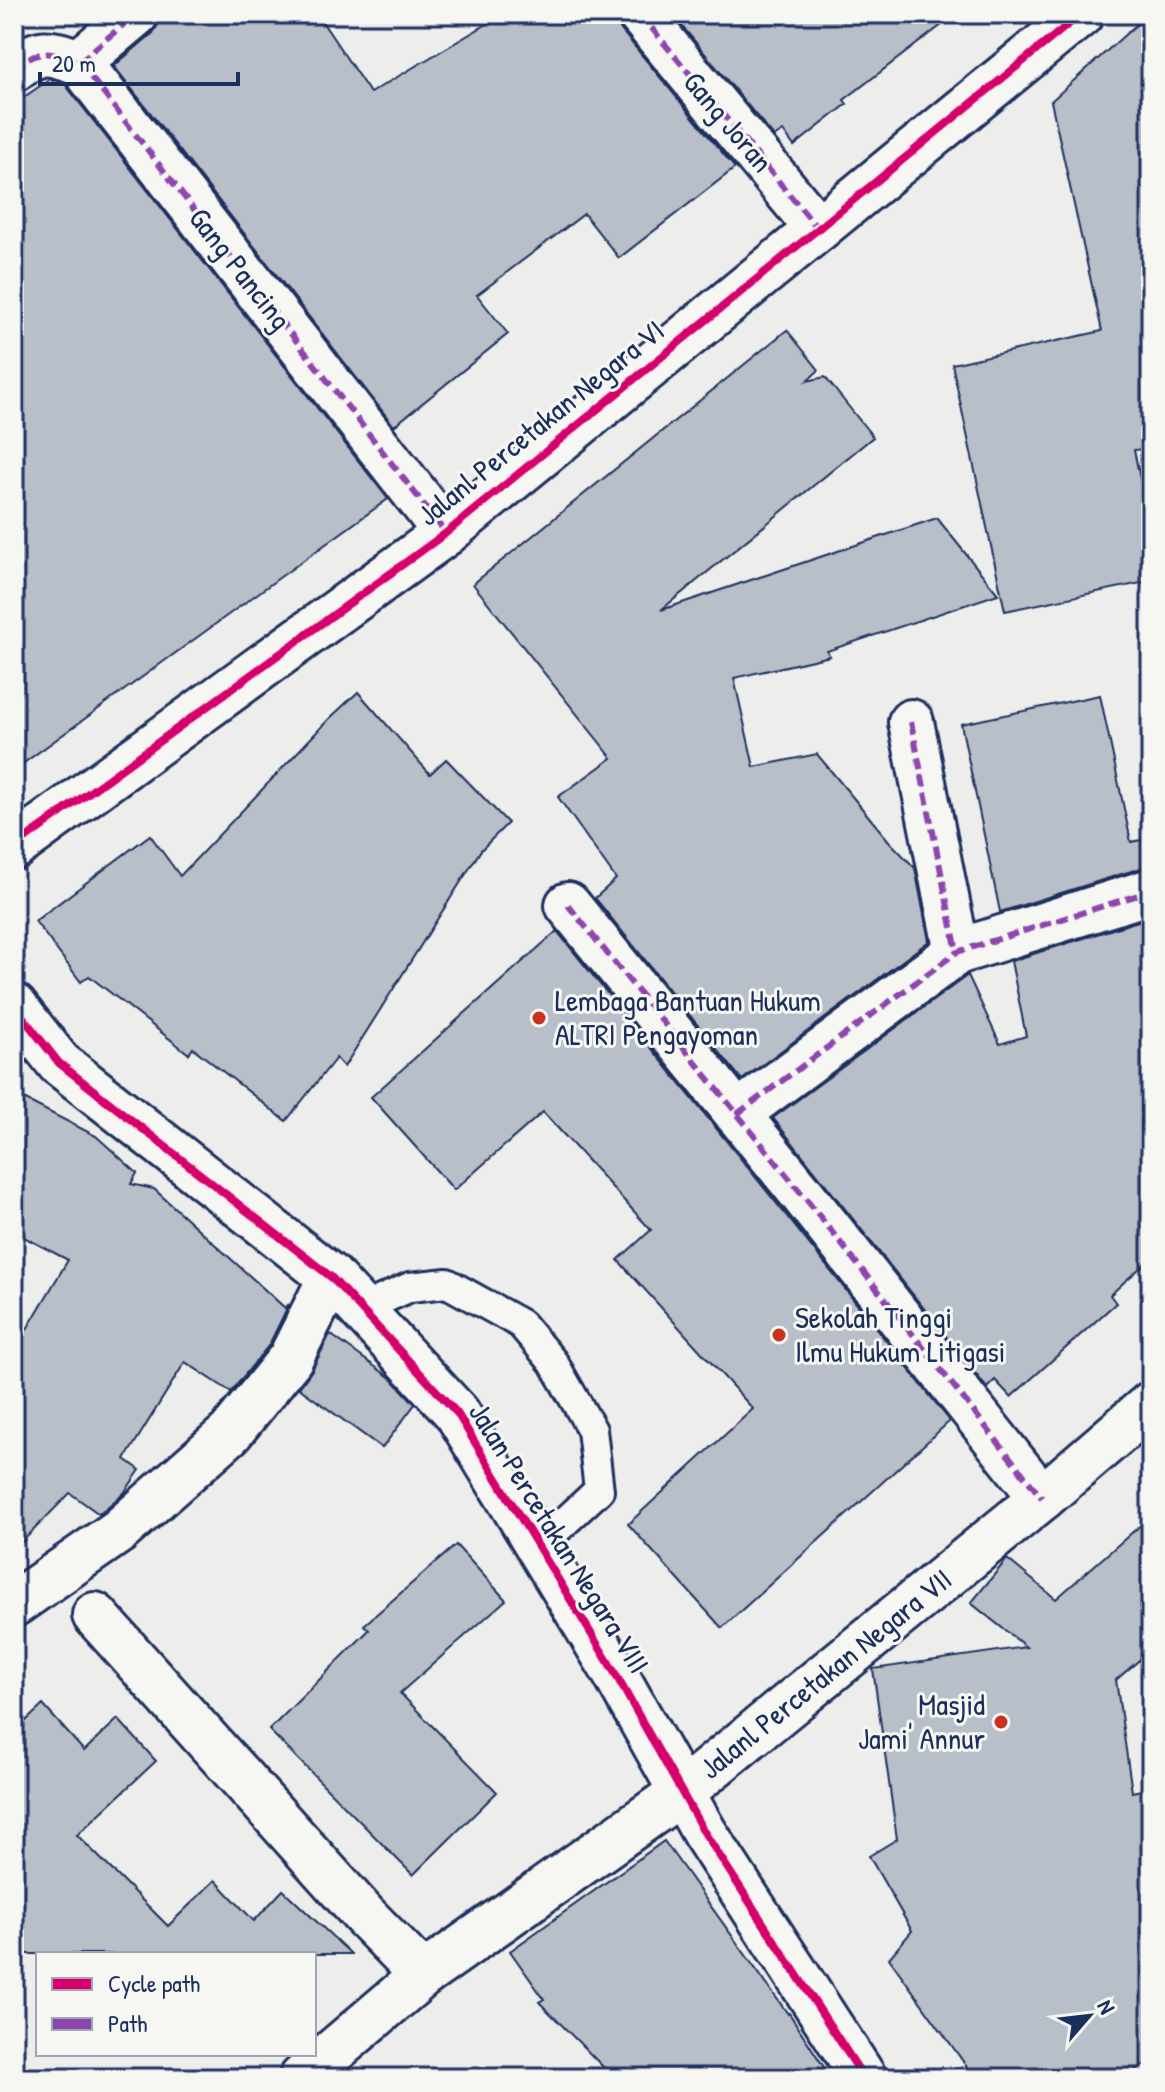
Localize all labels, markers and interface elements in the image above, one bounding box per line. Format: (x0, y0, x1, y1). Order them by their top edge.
scale bar (40, 36, 238, 86)
text: 20 m (52, 47, 96, 79)
street label: Gang Joran (675, 63, 783, 180)
street label: Gang Pancing (180, 199, 301, 338)
street label: Jalanl Percetakan Negara VI (409, 310, 672, 534)
place label: Lembaga Bantuan Hukum ALTRI Pengayoman (555, 980, 821, 1054)
marker: Lembaga Bantuan Hukum ALTRI Pengayoman (530, 1009, 548, 1027)
place label: Sekolah Tinggi Ilmu Hukum Litigasi (795, 1297, 1005, 1371)
marker: Sekolah Tinggi Ilmu Hukum Litigasi (770, 1326, 788, 1344)
street label: Jalan Percetakan Negara VIII (460, 1394, 660, 1681)
street label: Jalanl Percetakan Negara VII (691, 1559, 960, 1787)
place label: Masjid Jami' Annur (858, 1684, 985, 1758)
marker: Masjid Jami' Annur (992, 1713, 1010, 1731)
legend (36, 1952, 316, 2056)
text: Cycle path (108, 1967, 200, 1999)
north arrow (1049, 1976, 1129, 2056)
text: N (1091, 1994, 1123, 2019)
text: Path (108, 2007, 147, 2039)

